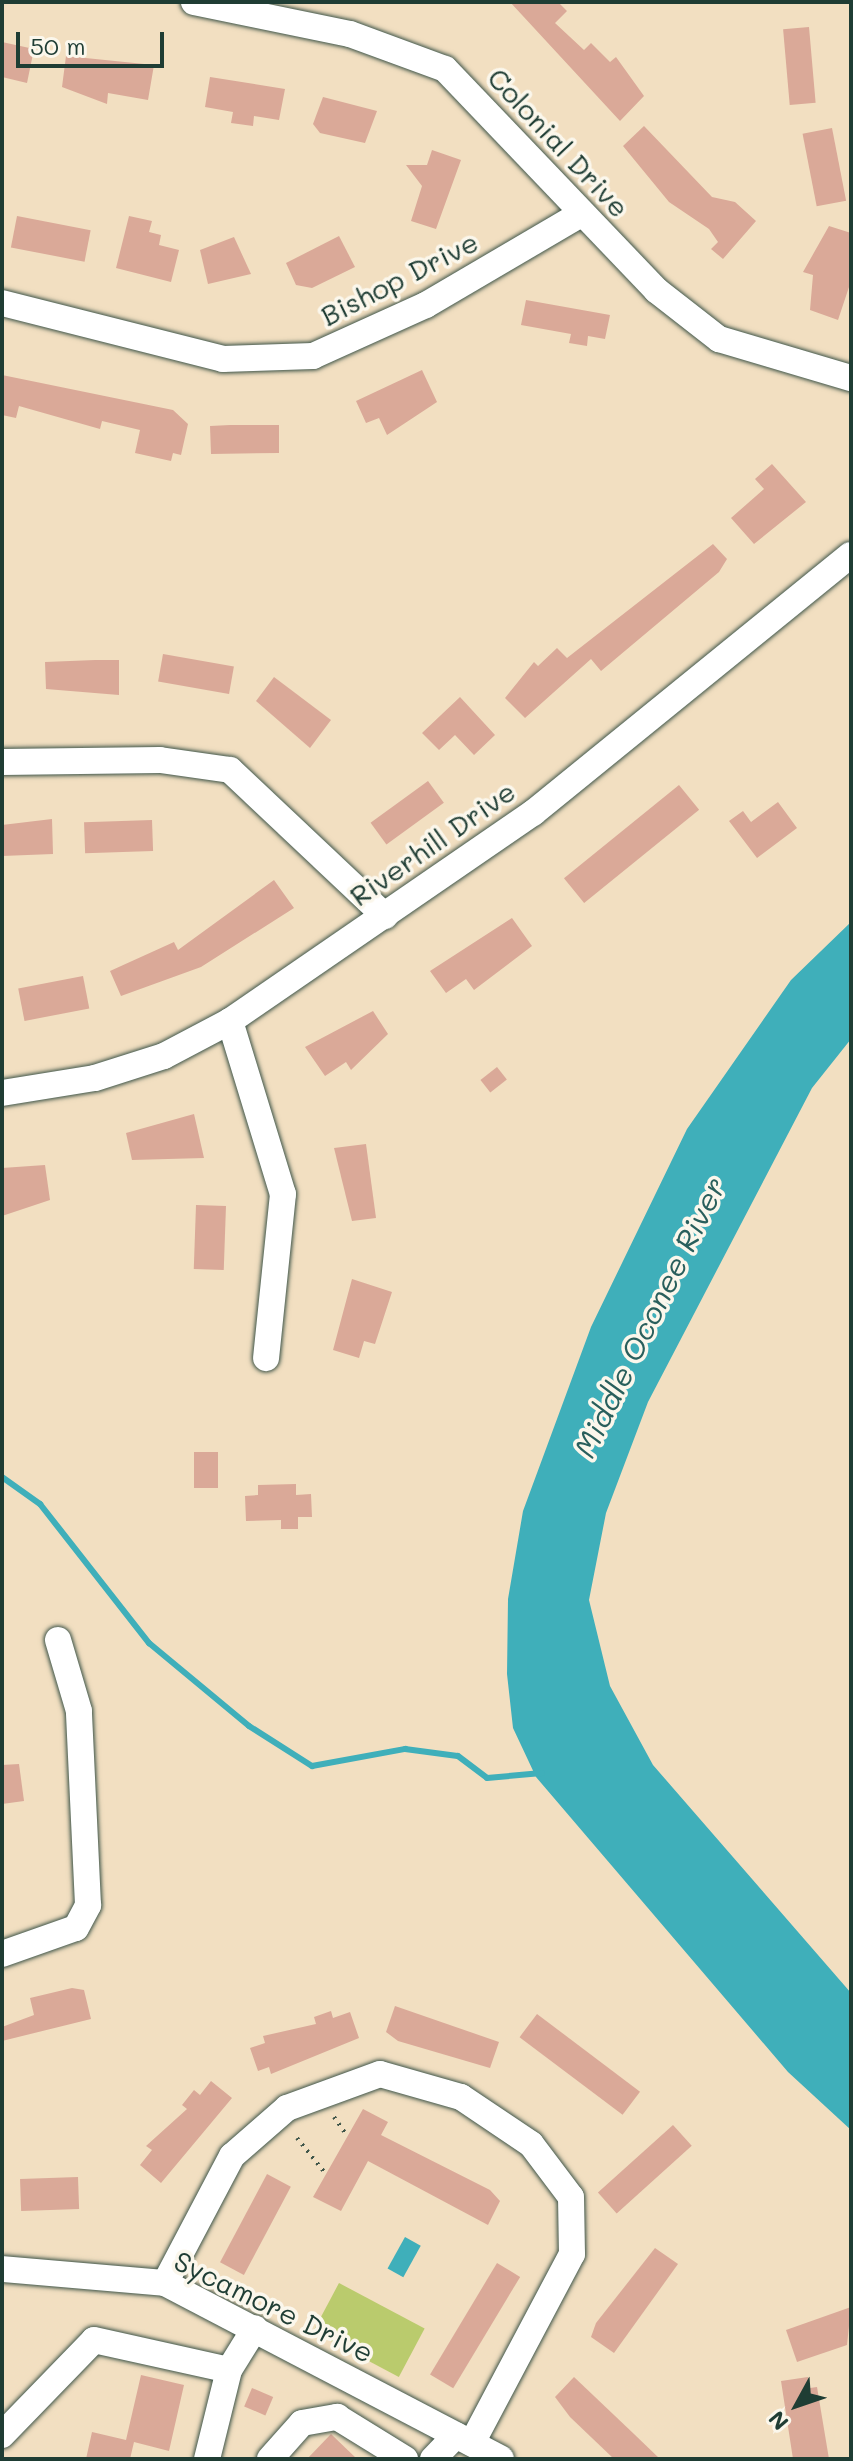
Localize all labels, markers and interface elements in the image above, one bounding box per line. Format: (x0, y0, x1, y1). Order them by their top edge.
scale bar (20, 16, 168, 66)
text: 50 m (30, 30, 86, 61)
street label: Colonial Drive (481, 60, 637, 224)
street label: Bishop Drive (315, 224, 483, 332)
street label: Riverhill Drive (343, 774, 521, 912)
water label: Middle Oconee River (565, 1171, 733, 1463)
street label: Sycamore Drive (169, 2243, 379, 2369)
north arrow (757, 2365, 837, 2445)
text: N (762, 2405, 795, 2436)

